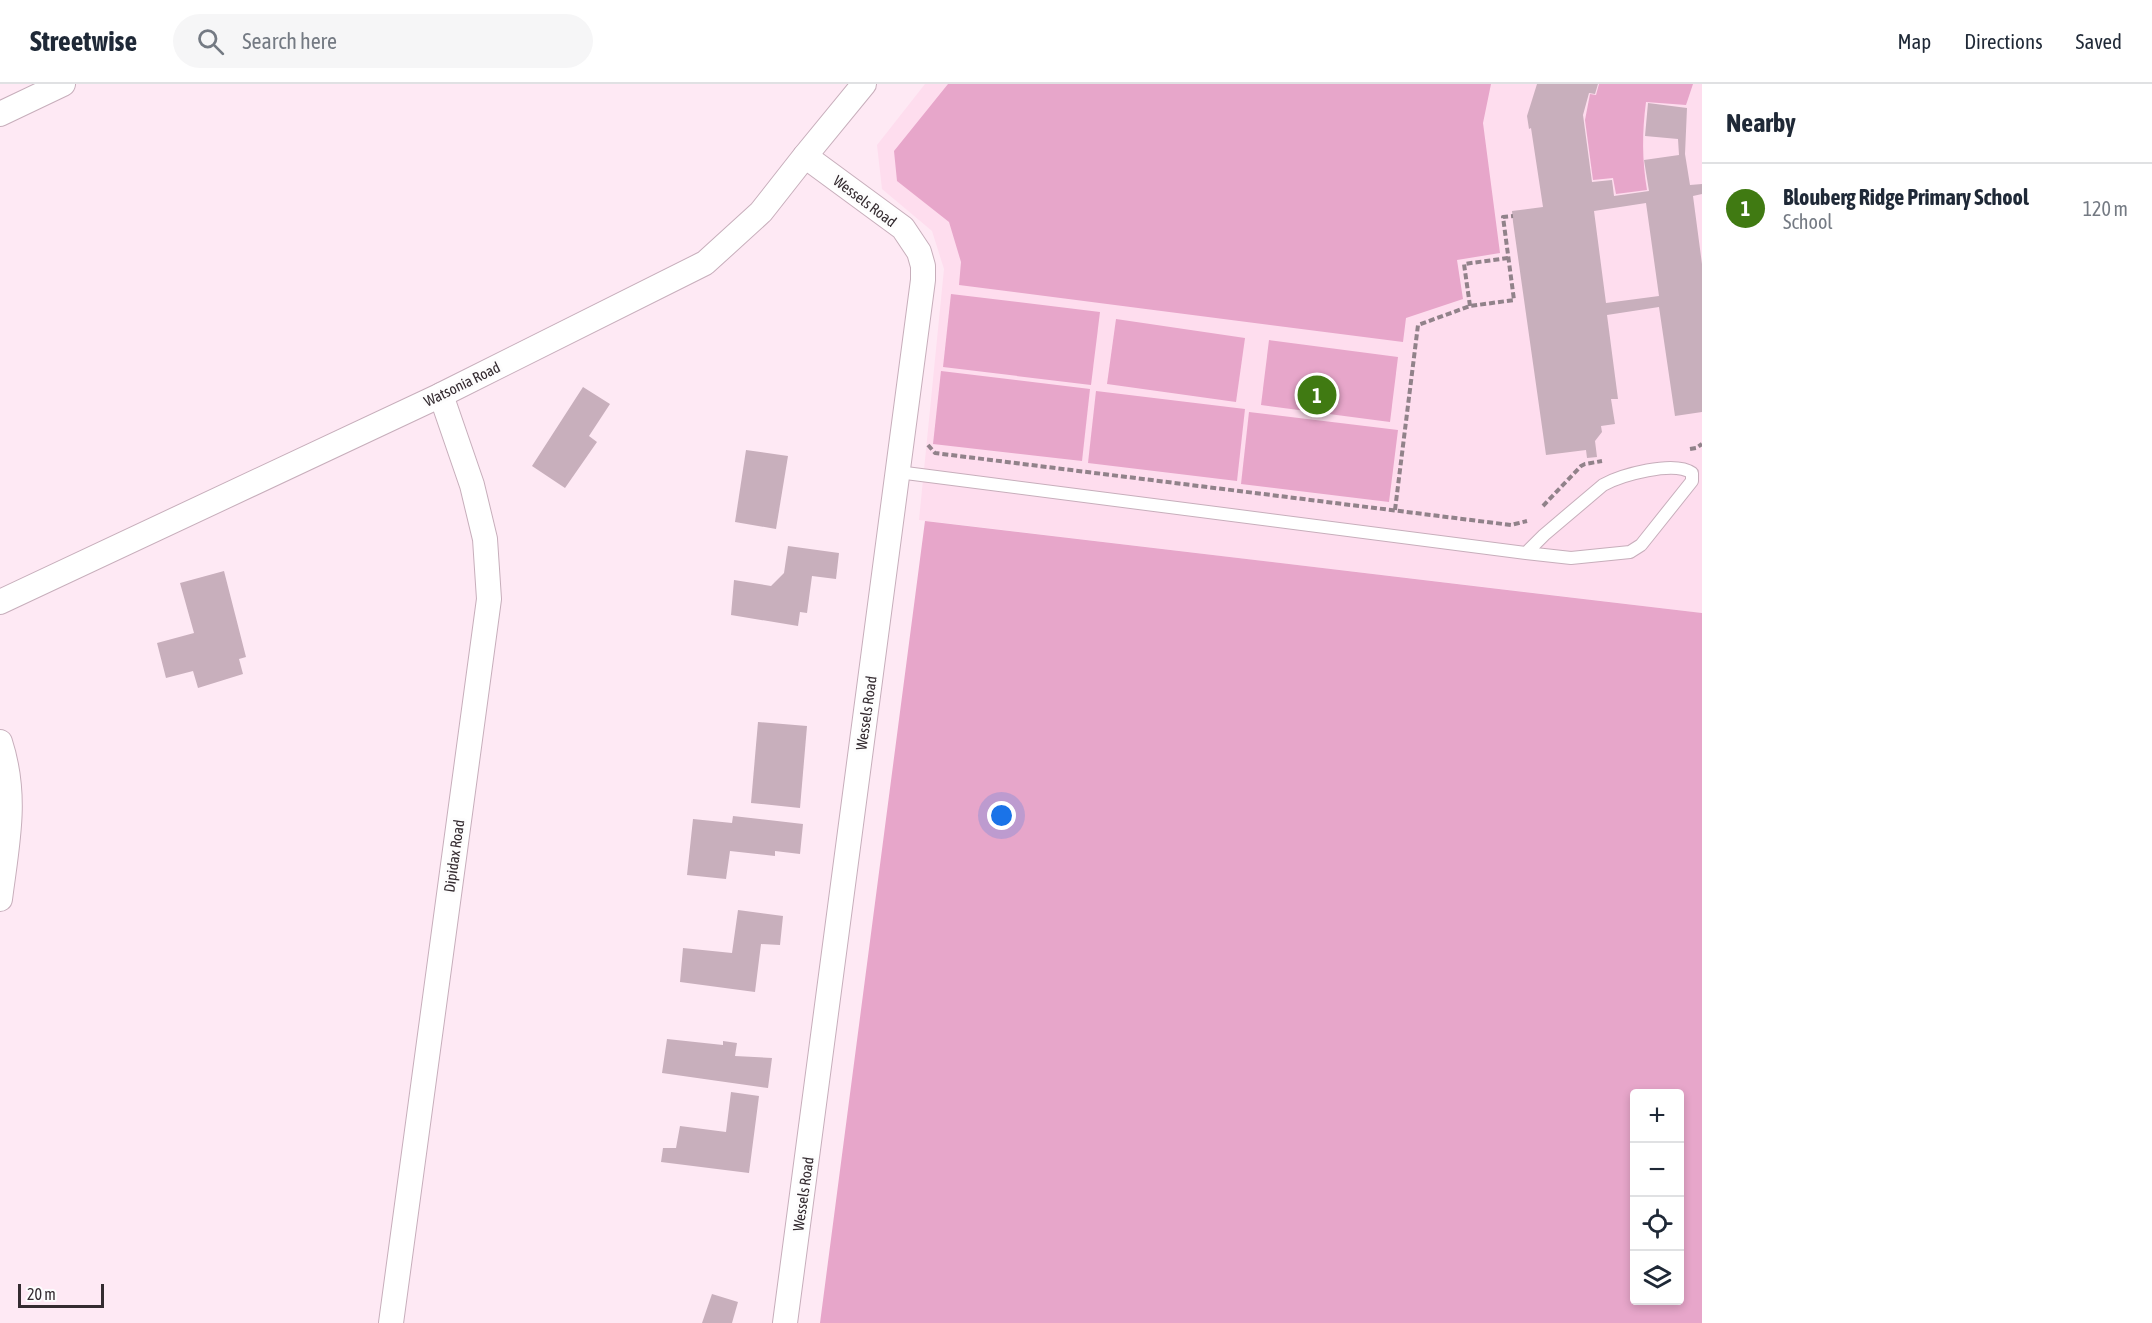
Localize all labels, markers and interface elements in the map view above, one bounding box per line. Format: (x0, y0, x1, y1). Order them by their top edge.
search box (173, 14, 593, 68)
text: Streetwise (30, 25, 137, 57)
icon: search (194, 25, 227, 58)
text: Search here (242, 28, 337, 54)
text: Map (1897, 29, 1931, 53)
text: Directions (1964, 29, 2043, 53)
text: Saved (2076, 29, 2122, 53)
text: Nearby (1726, 108, 1796, 138)
street label: Wessels Road (830, 172, 900, 230)
text: Blouberg Ridge Primary School (1783, 184, 2029, 210)
text: 1 (1741, 197, 1750, 220)
text: 120 m (2083, 197, 2128, 220)
text: School (1783, 210, 1833, 233)
street label: Watsonia Road (421, 358, 503, 410)
pin: 1 (1298, 372, 1336, 418)
street label: Wessels Road (852, 675, 880, 751)
your location (987, 801, 1016, 830)
street label: Dipidax Road (440, 819, 468, 893)
map controls (1630, 1089, 1684, 1305)
button: + (1630, 1089, 1684, 1143)
button: − (1630, 1143, 1684, 1197)
street label: Wessels Road (789, 1156, 817, 1232)
button: locate (1630, 1197, 1684, 1251)
button: layers (1630, 1251, 1684, 1305)
scale bar (18, 1281, 104, 1308)
text: 20 m (27, 1285, 56, 1303)

